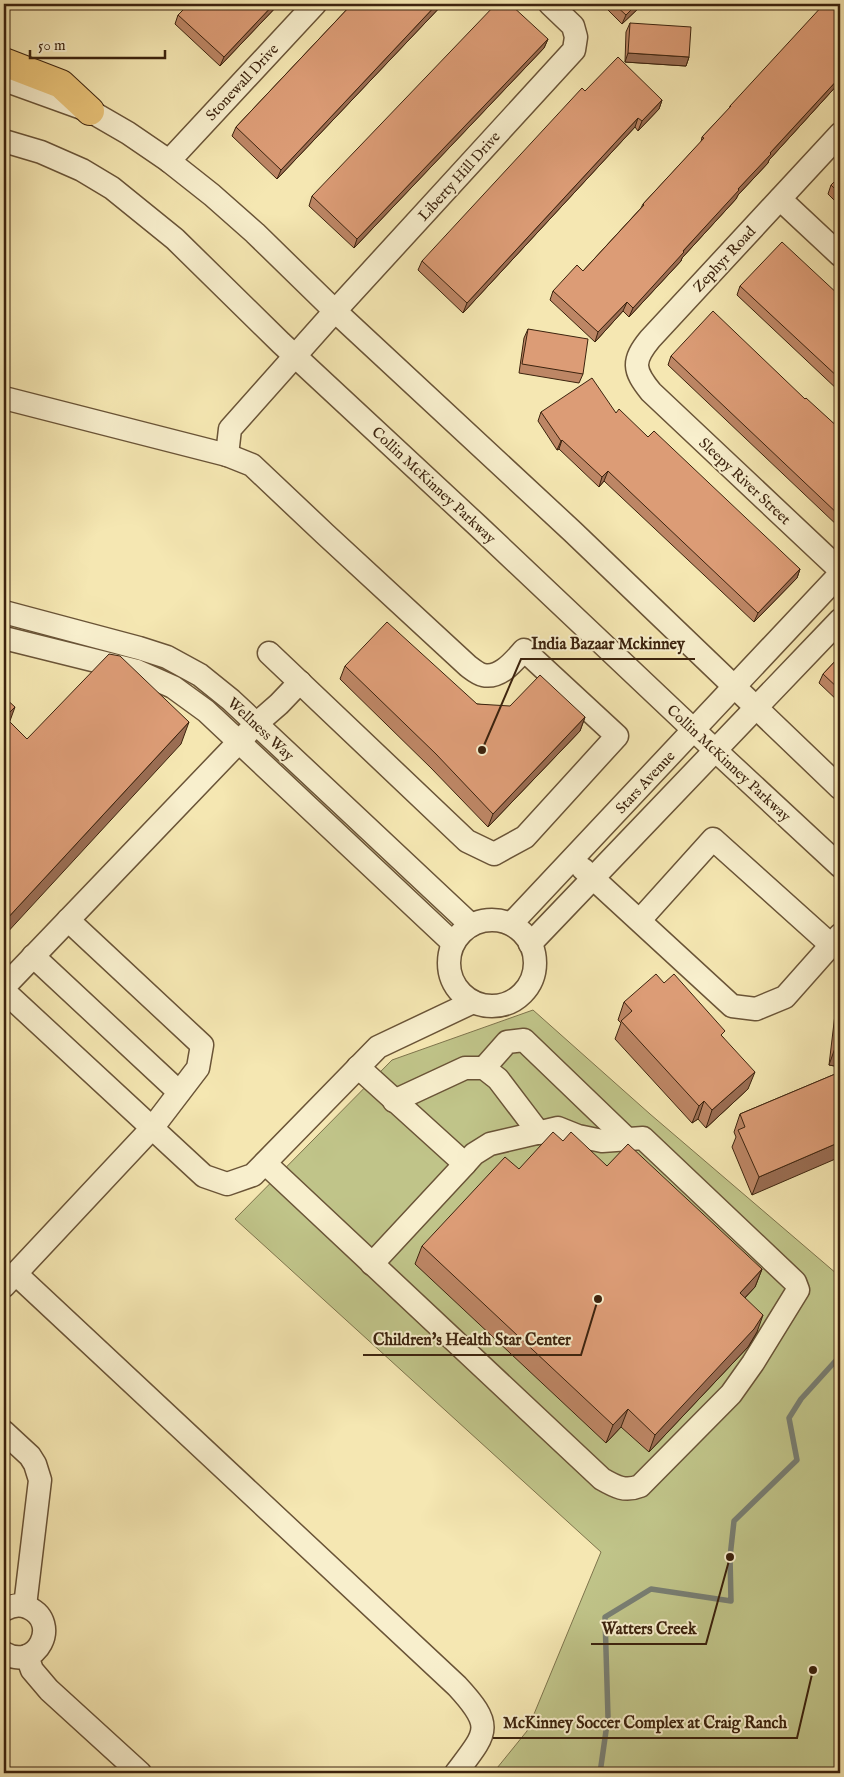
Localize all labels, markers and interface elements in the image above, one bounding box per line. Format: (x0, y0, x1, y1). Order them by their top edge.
scale bar (30, 28, 165, 60)
text: 50 m (38, 36, 66, 55)
street label: Stonewall Drive (202, 40, 283, 125)
street label: Liberty Hill Drive (414, 127, 505, 225)
street label: Zephyr Road (689, 222, 760, 296)
street label: Collin McKinney Parkway (368, 423, 500, 548)
street label: Sleepy River Street (695, 434, 795, 529)
callout: India Bazaar Mckinney (521, 628, 695, 659)
text: India Bazaar Mckinney (531, 635, 686, 655)
street label: Wellness Way (223, 694, 298, 766)
street label: Collin McKinney Parkway (663, 701, 795, 826)
street label: Stars Avenue (611, 747, 679, 818)
callout: Children's Health Star Center (363, 1324, 581, 1355)
text: Children's Health Star Center (373, 1331, 571, 1351)
callout: Watters Creek (591, 1613, 706, 1644)
text: Watters Creek (601, 1620, 697, 1640)
callout: McKinney Soccer Complex at Craig Ranch (493, 1707, 797, 1738)
text: McKinney Soccer Complex at Craig Ranch (503, 1714, 787, 1734)

